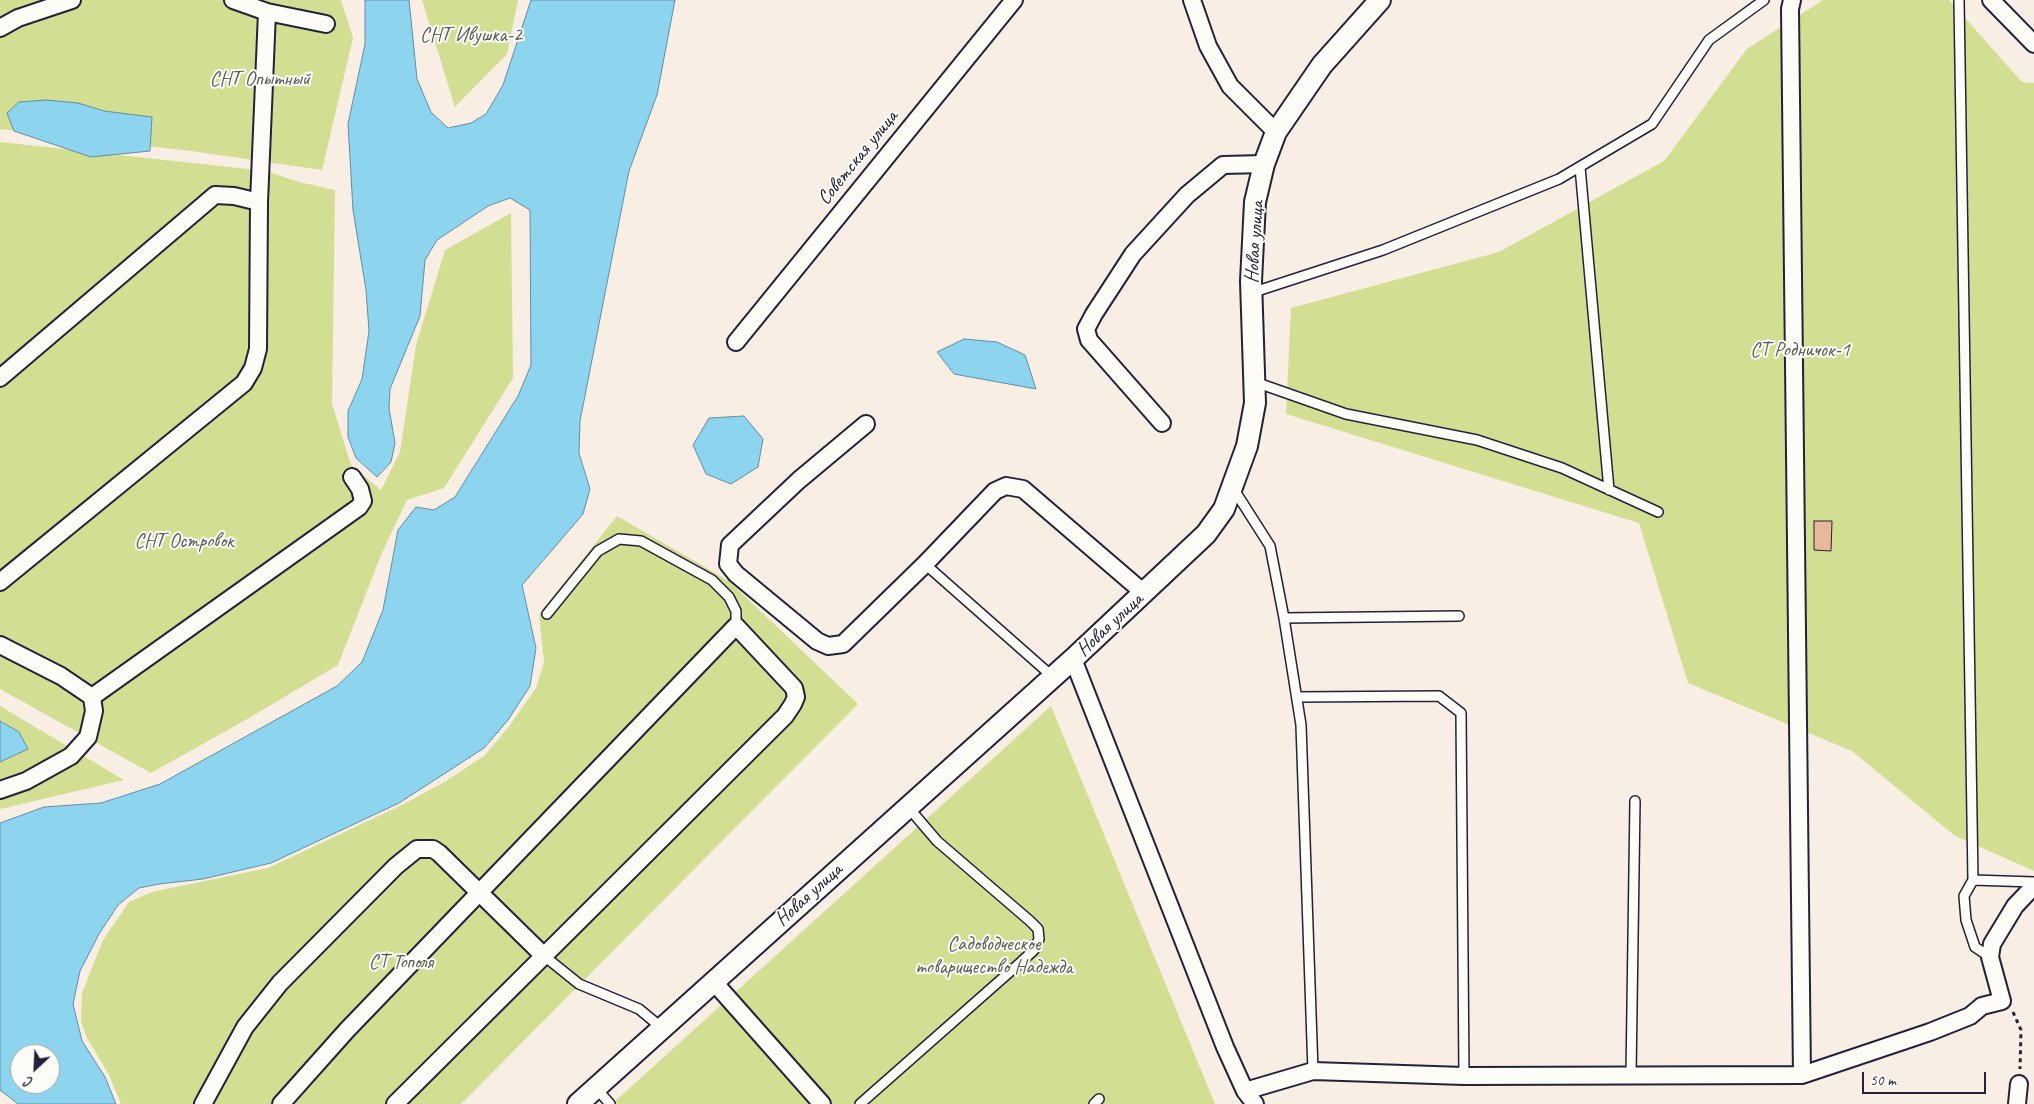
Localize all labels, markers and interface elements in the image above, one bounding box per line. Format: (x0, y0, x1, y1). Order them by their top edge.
park label: СНТ Ивушка-2 (420, 24, 522, 48)
park label: СНТ Опытный (210, 68, 310, 92)
street label: Советская улица (813, 106, 903, 210)
street label: Новая улица (1240, 200, 1270, 284)
park label: СТ Родничок-1 (1750, 339, 1850, 363)
park label: СНТ Островок (134, 530, 234, 554)
street label: Новая улица (1072, 588, 1148, 662)
street label: Новая улица (770, 858, 848, 932)
park label: Садоводческое товарищество Надежда (915, 933, 1073, 980)
park label: СТ Тополя (369, 951, 433, 975)
north arrow (10, 1044, 60, 1094)
scale bar (1864, 1062, 1988, 1094)
text: 50 m (1870, 1071, 1896, 1090)
text: С (22, 1073, 36, 1091)

